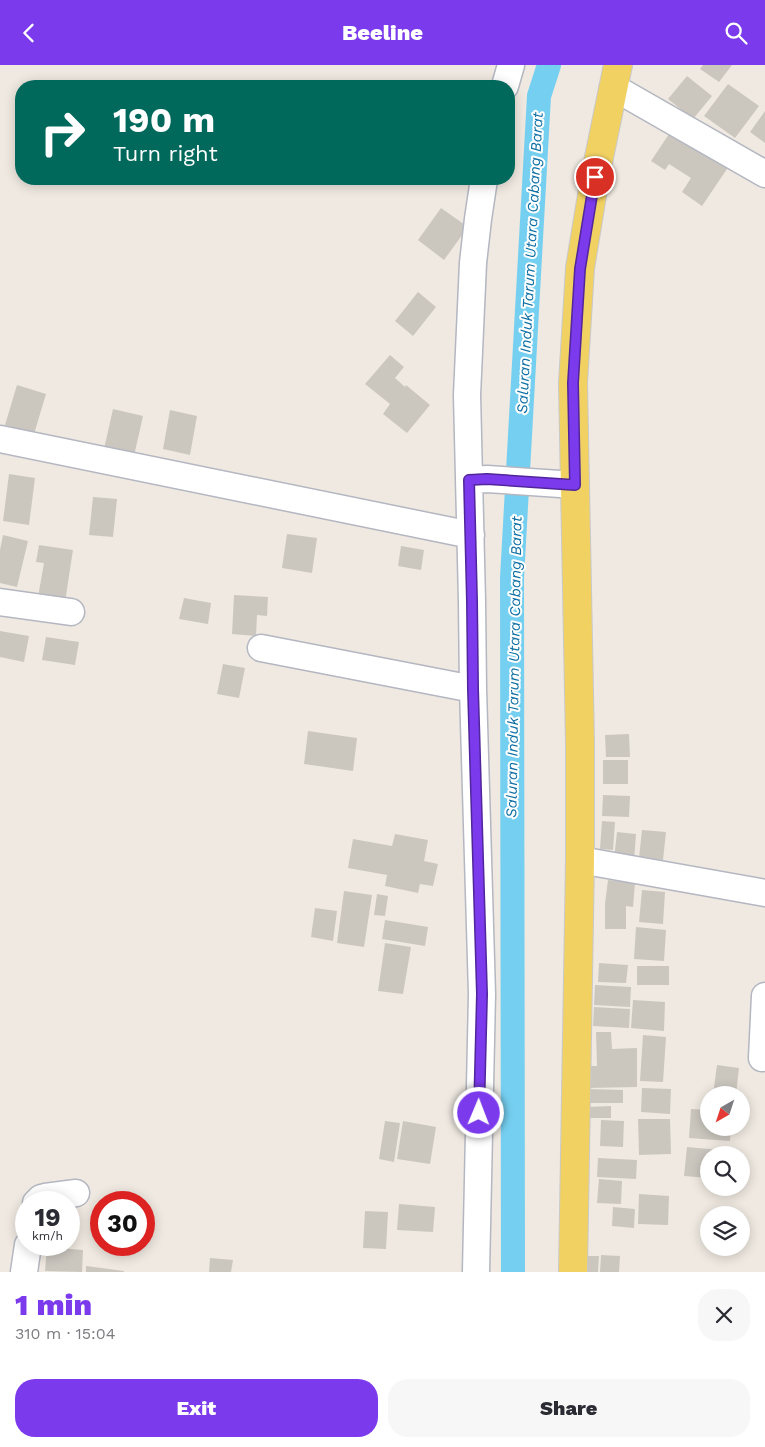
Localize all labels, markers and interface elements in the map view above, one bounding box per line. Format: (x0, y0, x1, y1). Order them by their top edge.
icon: back (15, 19, 43, 47)
icon: search (722, 19, 750, 47)
text: Beeline (342, 20, 423, 45)
text: 190 m (113, 99, 215, 141)
icon: right (30, 100, 95, 165)
water label: Saluran Induk Tarum Utara Cabang Barat (513, 111, 547, 414)
text: Turn right (113, 141, 218, 166)
pin (574, 156, 616, 198)
icon: arrive (581, 163, 609, 191)
water label: Saluran Induk Tarum Utara Cabang Barat (502, 515, 526, 818)
position arrow (452, 1086, 504, 1138)
north arrow (700, 1086, 750, 1136)
map controls (700, 1086, 750, 1256)
button: search (700, 1146, 750, 1196)
speed limit sign: 30 (90, 1191, 155, 1256)
text: 19 (34, 1203, 61, 1232)
button: layers (700, 1206, 750, 1256)
text: km/h (32, 1229, 63, 1243)
text: 1 min (15, 1287, 92, 1322)
button: close (698, 1289, 750, 1341)
text: 310 m · 15:04 (15, 1324, 115, 1343)
button: Exit (15, 1379, 378, 1437)
button: Share (388, 1379, 750, 1437)

